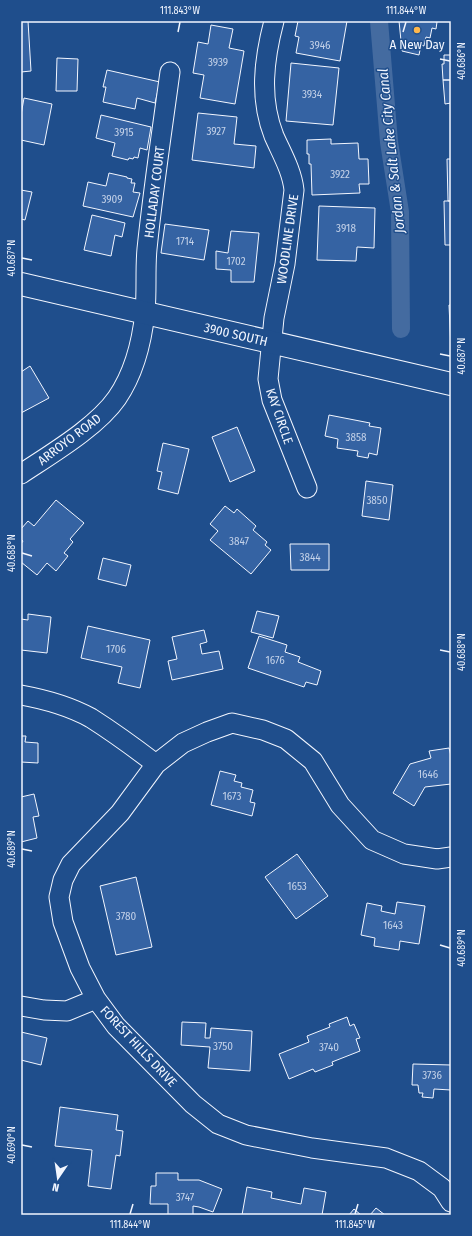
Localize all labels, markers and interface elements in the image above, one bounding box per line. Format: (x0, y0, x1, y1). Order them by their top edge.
text: 111.843°W (160, 5, 200, 17)
text: 111.844°W (386, 5, 427, 17)
marker: A New Day (412, 25, 422, 35)
place label: A New Day (389, 37, 445, 52)
house number: 3946 (310, 39, 331, 52)
text: 40.686°N (456, 42, 468, 80)
house number: 3939 (208, 56, 228, 69)
water label: Jordan & Salt Lake City Canal (374, 67, 409, 235)
house number: 3934 (302, 88, 323, 101)
house number: 3927 (206, 125, 226, 138)
house number: 3915 (114, 126, 134, 139)
street label: HOLLADAY COURT (141, 145, 168, 239)
house number: 3922 (330, 168, 350, 181)
house number: 3909 (101, 193, 123, 206)
street label: WOODLINE DRIVE (274, 193, 301, 285)
house number: 3918 (336, 222, 356, 235)
house number: 1714 (176, 235, 195, 248)
text: 40.687°N (6, 240, 18, 276)
house number: 1702 (226, 255, 246, 268)
street label: 3900 SOUTH (203, 320, 269, 349)
text: 40.687°N (456, 338, 468, 374)
street label: KAY CIRCLE (263, 386, 296, 446)
street label: ARROYO ROAD (35, 411, 104, 468)
house number: 3858 (345, 431, 367, 444)
house number: 3850 (366, 494, 388, 507)
text: 40.688°N (6, 534, 18, 572)
house number: 3847 (229, 535, 250, 548)
house number: 3844 (299, 551, 321, 564)
text: 40.688°N (456, 633, 468, 671)
house number: 1706 (106, 643, 126, 656)
house number: 1676 (265, 654, 285, 667)
house number: 1646 (418, 768, 439, 781)
house number: 1673 (223, 790, 241, 803)
text: 40.689°N (6, 830, 18, 868)
house number: 1653 (287, 880, 307, 893)
house number: 3780 (116, 910, 136, 923)
house number: 1643 (383, 919, 403, 932)
text: 40.689°N (456, 929, 468, 967)
street label: FOREST HILLS DRIVE (97, 1003, 180, 1090)
house number: 3750 (213, 1040, 233, 1053)
house number: 3740 (319, 1041, 339, 1054)
house number: 3736 (422, 1069, 442, 1082)
text: 40.690°N (6, 1126, 18, 1164)
north arrow (38, 1158, 78, 1198)
text: N (51, 1180, 61, 1194)
house number: 3747 (176, 1191, 195, 1204)
text: 111.844°W (110, 1219, 151, 1231)
text: 111.845°W (335, 1219, 375, 1231)

